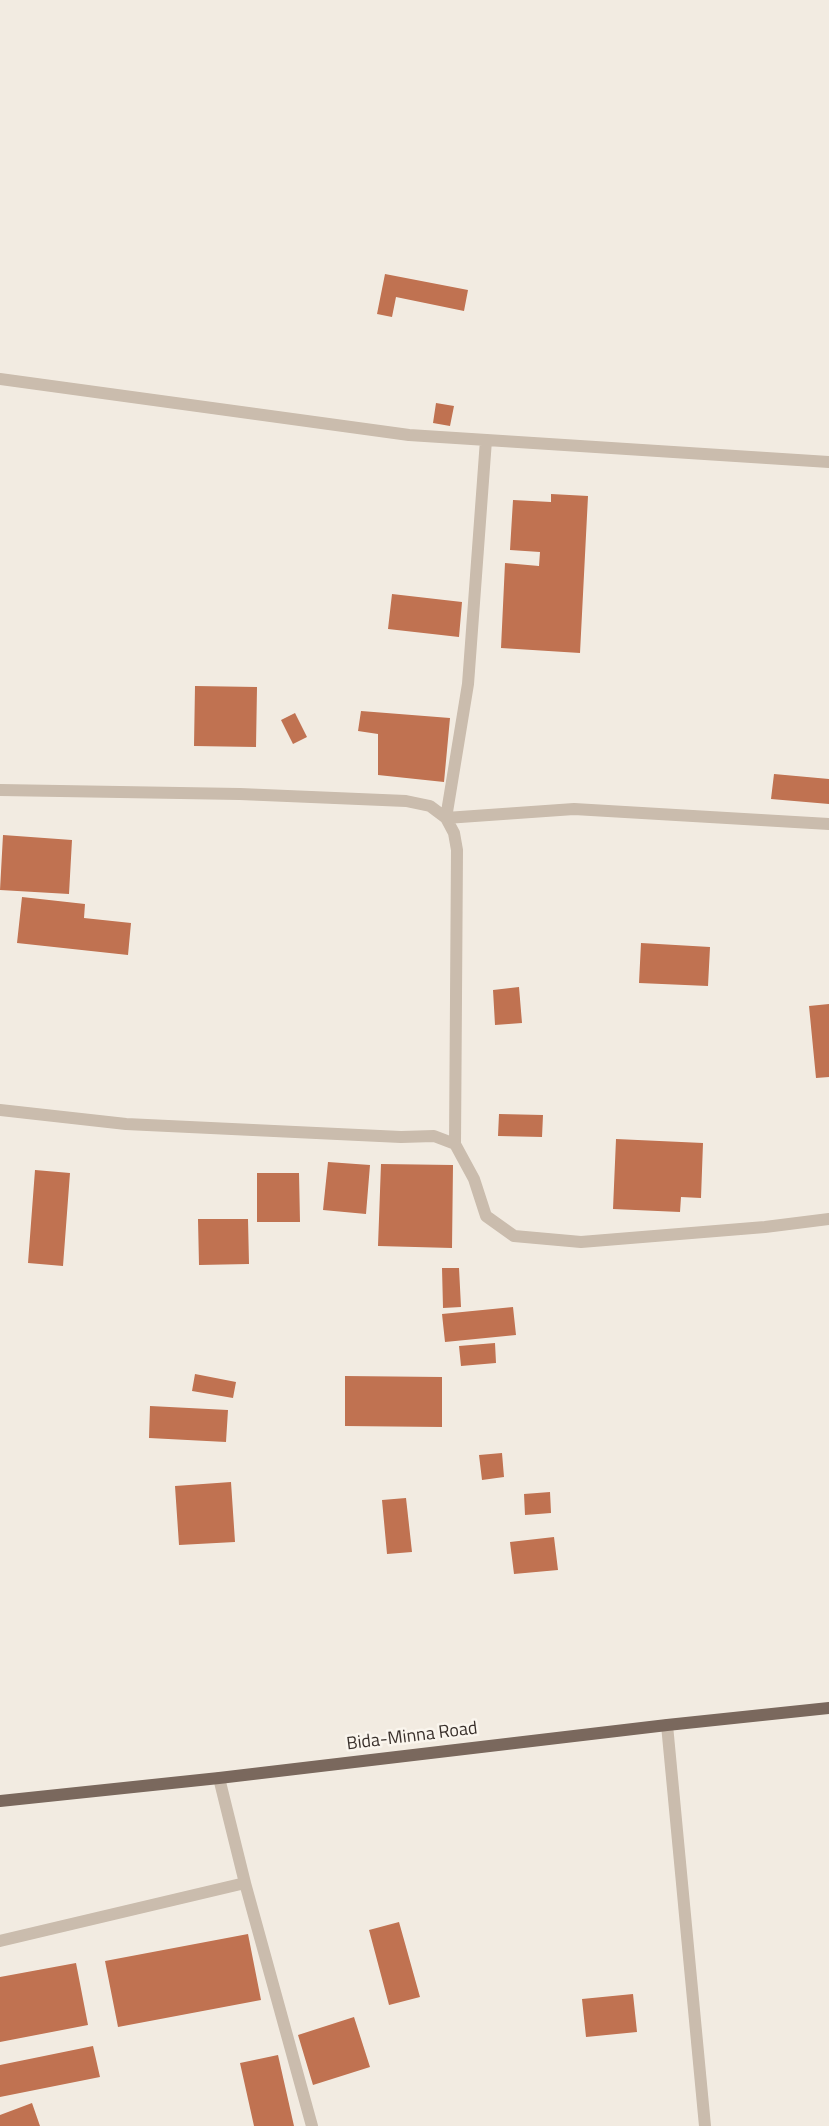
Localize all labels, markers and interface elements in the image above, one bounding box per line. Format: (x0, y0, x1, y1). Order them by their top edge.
street label: Bida-Minna Road (345, 1718, 479, 1756)

